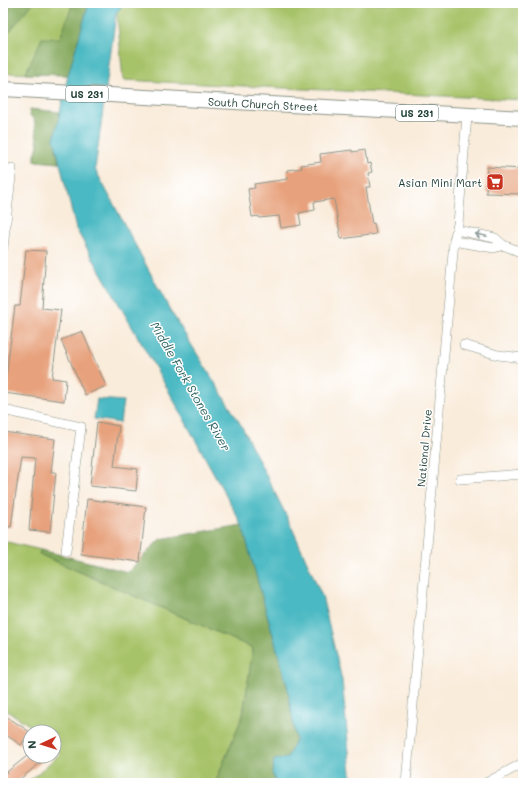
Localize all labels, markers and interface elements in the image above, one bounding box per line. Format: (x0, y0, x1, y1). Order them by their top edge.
road number: US 231 (66, 86, 108, 102)
street label: South Church Street (208, 94, 319, 114)
road number: US 231 (396, 105, 438, 121)
supermarket icon: Asian Mini Mart (485, 172, 505, 192)
place label: Asian Mini Mart (398, 175, 482, 190)
one-way arrow (475, 231, 488, 239)
water label: Middle Fork Stones River (147, 318, 235, 454)
street label: National Drive (413, 408, 435, 488)
north arrow (22, 724, 62, 764)
text: N (24, 740, 39, 749)

